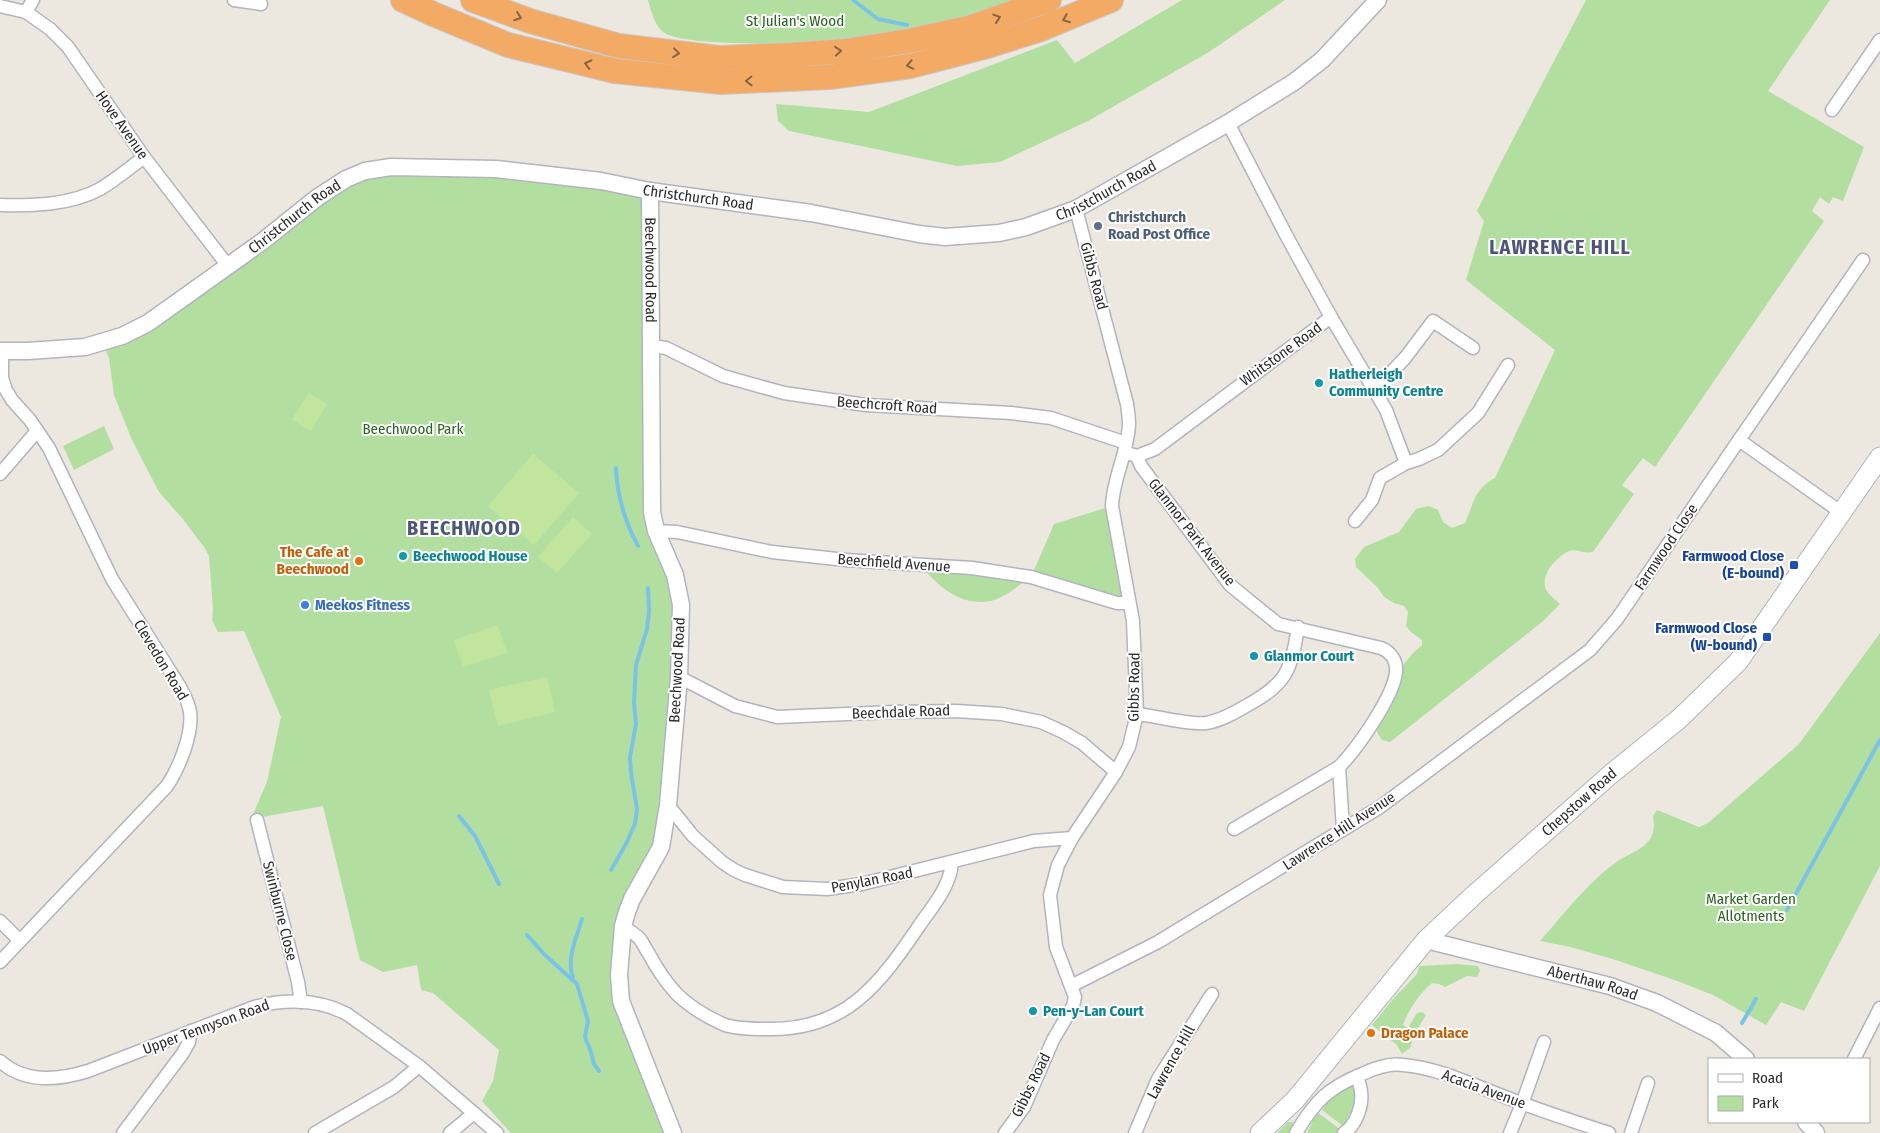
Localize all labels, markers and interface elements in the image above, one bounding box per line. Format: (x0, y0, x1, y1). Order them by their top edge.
one-way arrow (514, 11, 522, 21)
park label: St Julian's Wood (746, 12, 844, 30)
one-way arrow (1062, 13, 1071, 23)
one-way arrow (992, 14, 1001, 24)
one-way arrow (835, 46, 843, 57)
one-way arrow (673, 47, 681, 58)
one-way arrow (906, 59, 915, 70)
one-way arrow (584, 60, 592, 70)
one-way arrow (745, 76, 752, 86)
street label: Hove Avenue (92, 87, 152, 163)
street label: Christchurch Road (1053, 156, 1159, 225)
street label: Christchurch Road (245, 176, 344, 258)
street label: Christchurch Road (641, 181, 755, 214)
place label: Christchurch Road Post Office (1108, 208, 1210, 243)
street label: Beechwood Road (641, 217, 660, 323)
marker: Christchurch Road Post Office (1092, 220, 1104, 232)
district label: LAWRENCE HILL (1489, 235, 1631, 259)
street label: Gibbs Road (1076, 240, 1112, 312)
street label: Whitstone Road (1237, 318, 1325, 390)
place label: Hatherleigh Community Centre (1329, 365, 1444, 400)
marker: Hatherleigh Community Centre (1313, 377, 1325, 389)
street label: Beechcroft Road (836, 393, 938, 417)
park label: Beechwood Park (362, 420, 464, 438)
street label: Glanmor Park Avenue (1145, 475, 1239, 589)
street label: Farmwood Close (1631, 501, 1701, 593)
district label: BEECHWOOD (407, 516, 521, 540)
place label: The Cafe at Beechwood (277, 543, 350, 578)
place label: Beechwood House (413, 547, 528, 565)
place label: Farmwood Close (E-bound) (1682, 547, 1784, 582)
marker: Beechwood House (397, 550, 409, 562)
street label: Beechfield Avenue (837, 550, 951, 576)
marker: The Cafe at Beechwood (353, 555, 365, 567)
marker: Farmwood Close (E-bound) (1788, 559, 1800, 571)
place label: Meekos Fitness (315, 596, 411, 614)
marker: Meekos Fitness (299, 599, 311, 611)
street label: Clevedon Road (130, 616, 192, 704)
street label: Beechwood Road (665, 617, 689, 723)
place label: Farmwood Close (W-bound) (1655, 619, 1757, 654)
marker: Farmwood Close (W-bound) (1761, 631, 1773, 643)
place label: Glanmor Court (1264, 647, 1355, 665)
marker: Glanmor Court (1248, 650, 1260, 662)
street label: Gibbs Road (1124, 652, 1144, 722)
street label: Beechdale Road (851, 701, 951, 723)
street label: Chepstow Road (1538, 764, 1620, 840)
street label: Lawrence Hill Avenue (1279, 788, 1399, 874)
street label: Swinburne Close (259, 859, 301, 963)
street label: Penylan Road (830, 863, 914, 897)
park label: Market Garden Allotments (1706, 890, 1796, 925)
street label: Aberthaw Road (1546, 962, 1640, 1004)
street label: Upper Tennyson Road (140, 996, 272, 1058)
place label: Pen-y-Lan Court (1043, 1002, 1144, 1020)
marker: Pen-y-Lan Court (1027, 1005, 1039, 1017)
street label: Lawrence Hill (1143, 1022, 1199, 1102)
place label: Dragon Palace (1381, 1024, 1469, 1042)
marker: Dragon Palace (1365, 1027, 1377, 1039)
street label: Gibbs Road (1008, 1050, 1054, 1120)
legend (1708, 1058, 1870, 1123)
street label: Acacia Avenue (1440, 1066, 1528, 1112)
text: Road (1752, 1069, 1783, 1087)
text: Park (1752, 1094, 1779, 1112)

